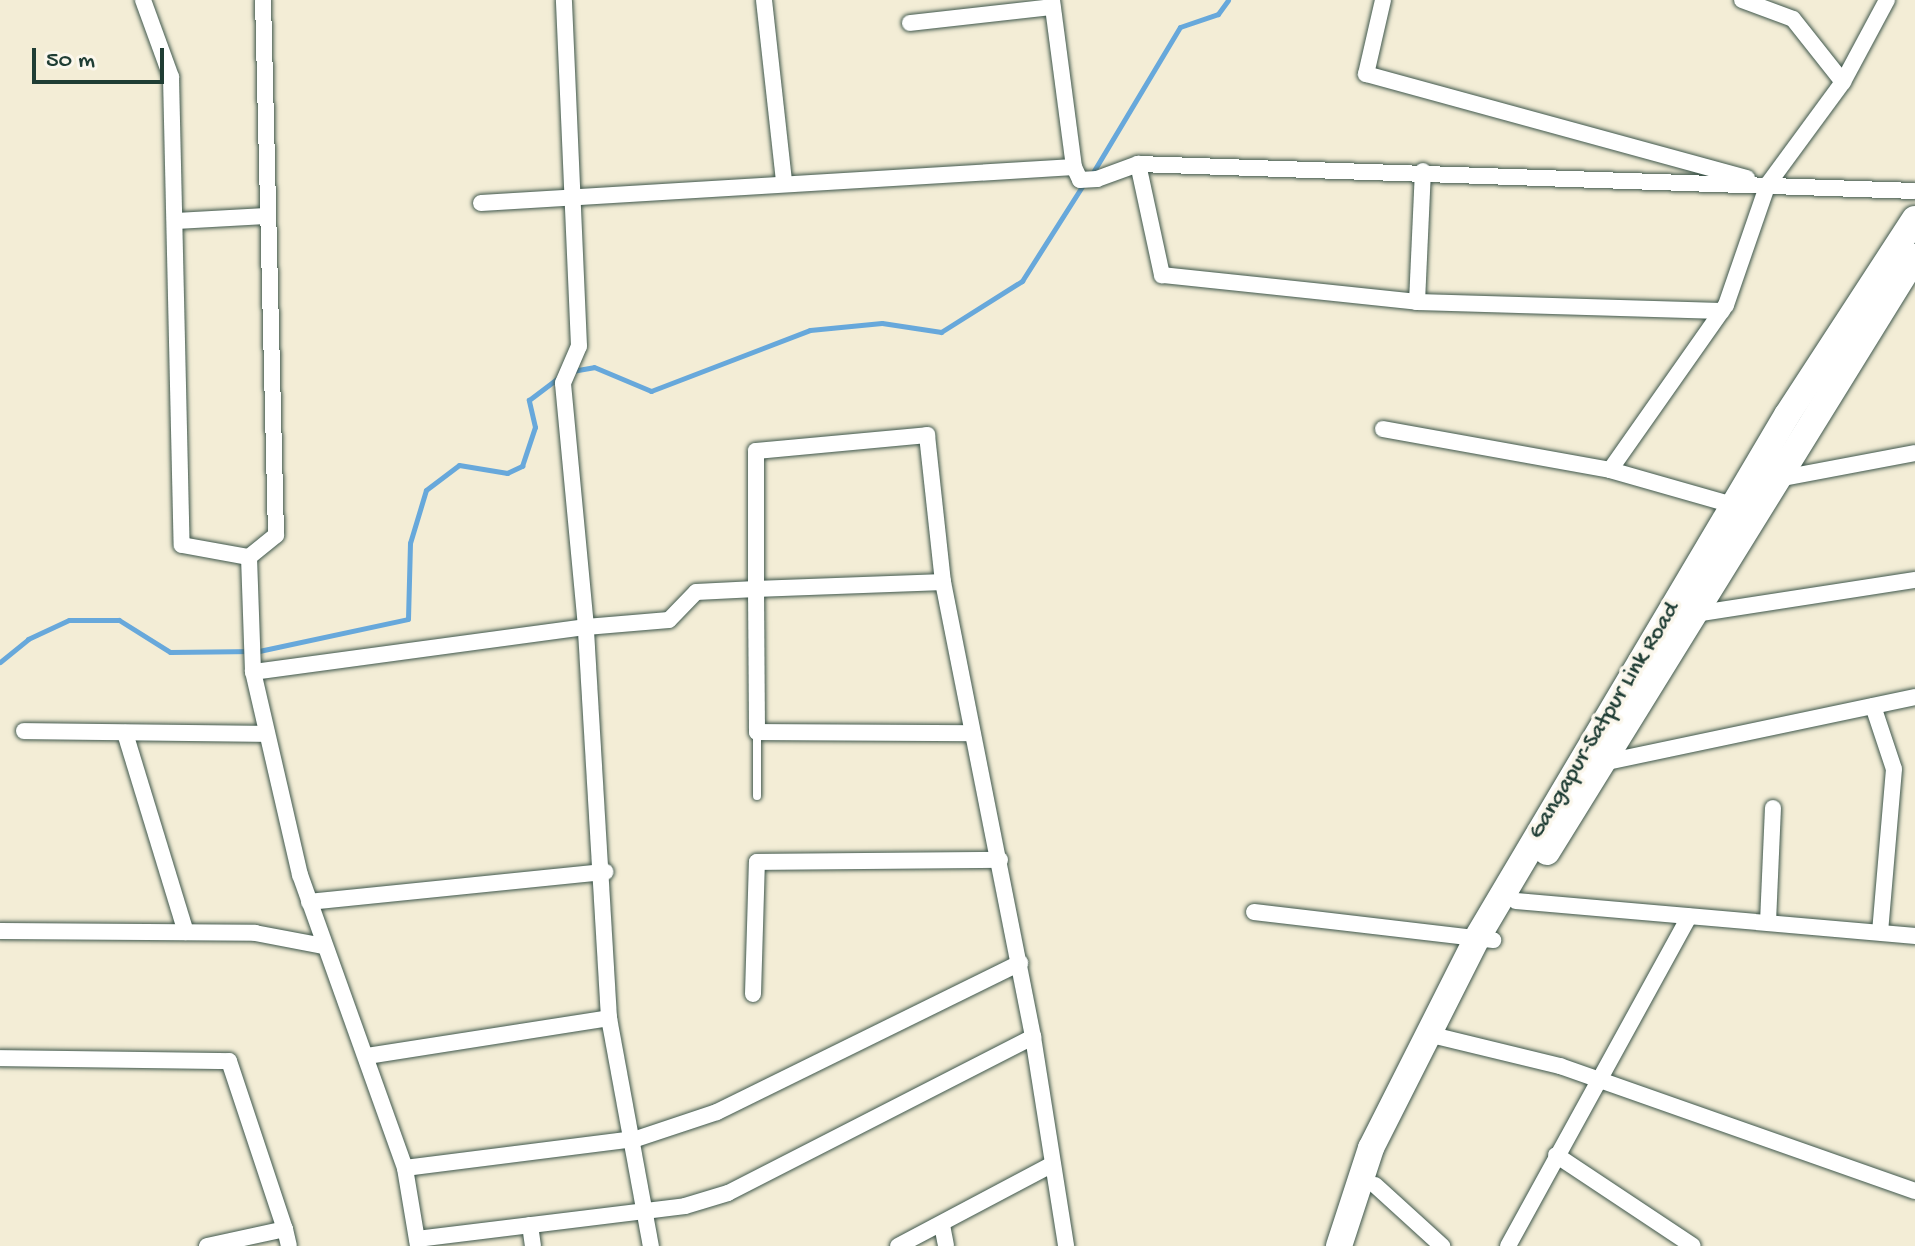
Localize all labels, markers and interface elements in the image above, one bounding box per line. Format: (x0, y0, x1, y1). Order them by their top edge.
scale bar (36, 32, 168, 82)
text: 50 m (46, 47, 95, 76)
street label: Gangapur-Satpur Link Road (1523, 597, 1687, 845)

